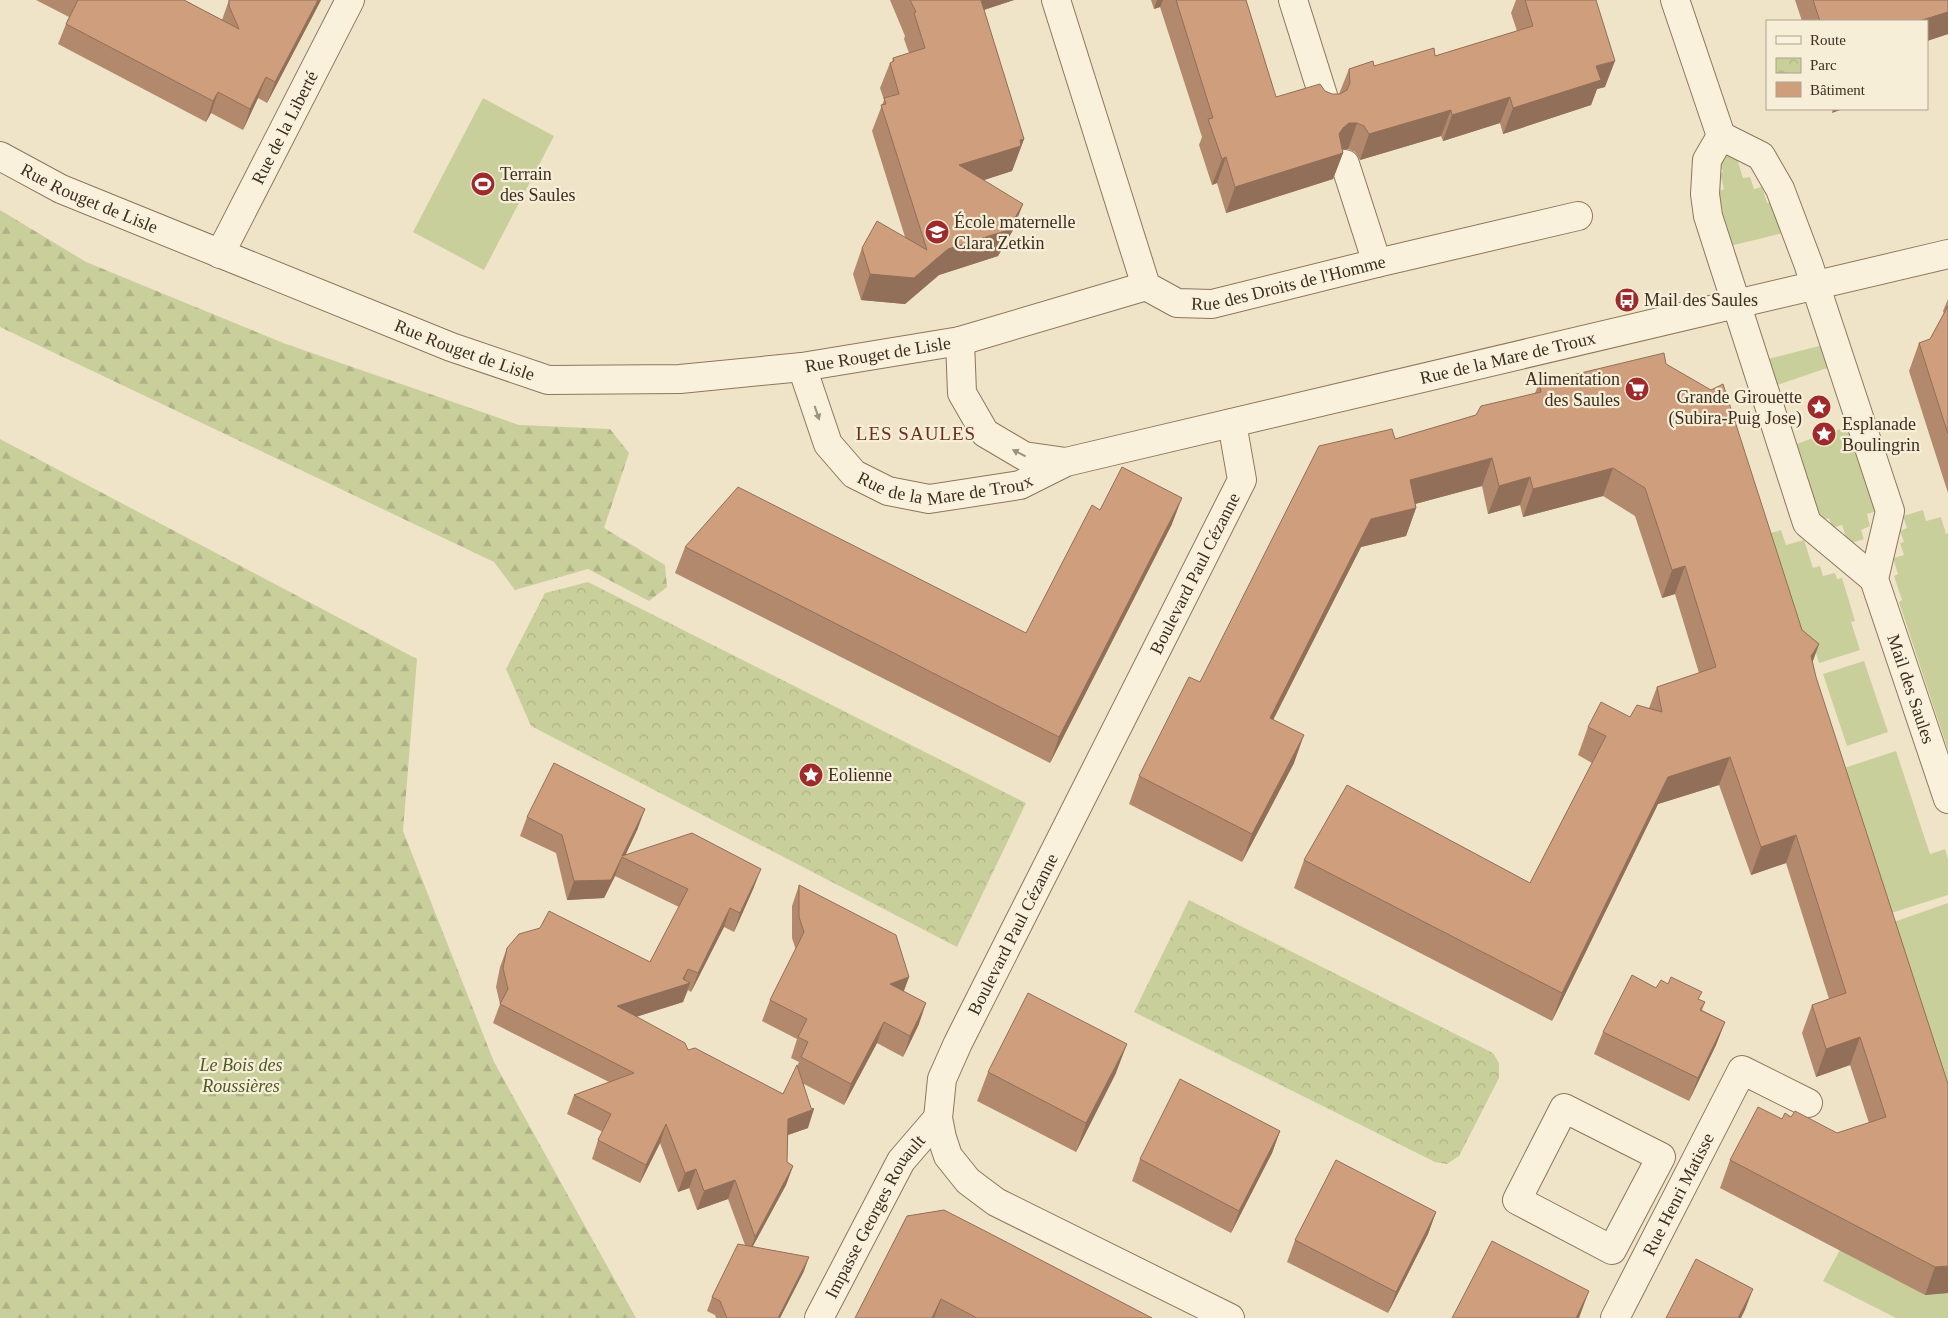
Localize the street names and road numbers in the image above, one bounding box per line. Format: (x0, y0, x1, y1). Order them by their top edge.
street label: Rue de la Liberté (247, 68, 322, 188)
street label: Rue Rouget de Lisle (17, 159, 161, 237)
street label: Rue des Droits de l'Homme (1191, 251, 1388, 314)
street label: Rue Rouget de Lisle (392, 315, 537, 385)
street label: Rue de la Mare de Troux (1418, 328, 1597, 388)
street label: Rue Rouget de Lisle (803, 333, 952, 376)
street label: Rue de la Mare de Troux (856, 461, 1036, 485)
street label: Boulevard Paul Cézanne (1146, 490, 1244, 658)
street label: Mail des Saules (1883, 632, 1939, 746)
street label: Boulevard Paul Cézanne (964, 850, 1062, 1018)
street label: Rue Henri Matisse (1639, 1130, 1718, 1259)
street label: Impasse Georges Rouault (821, 1131, 929, 1302)

